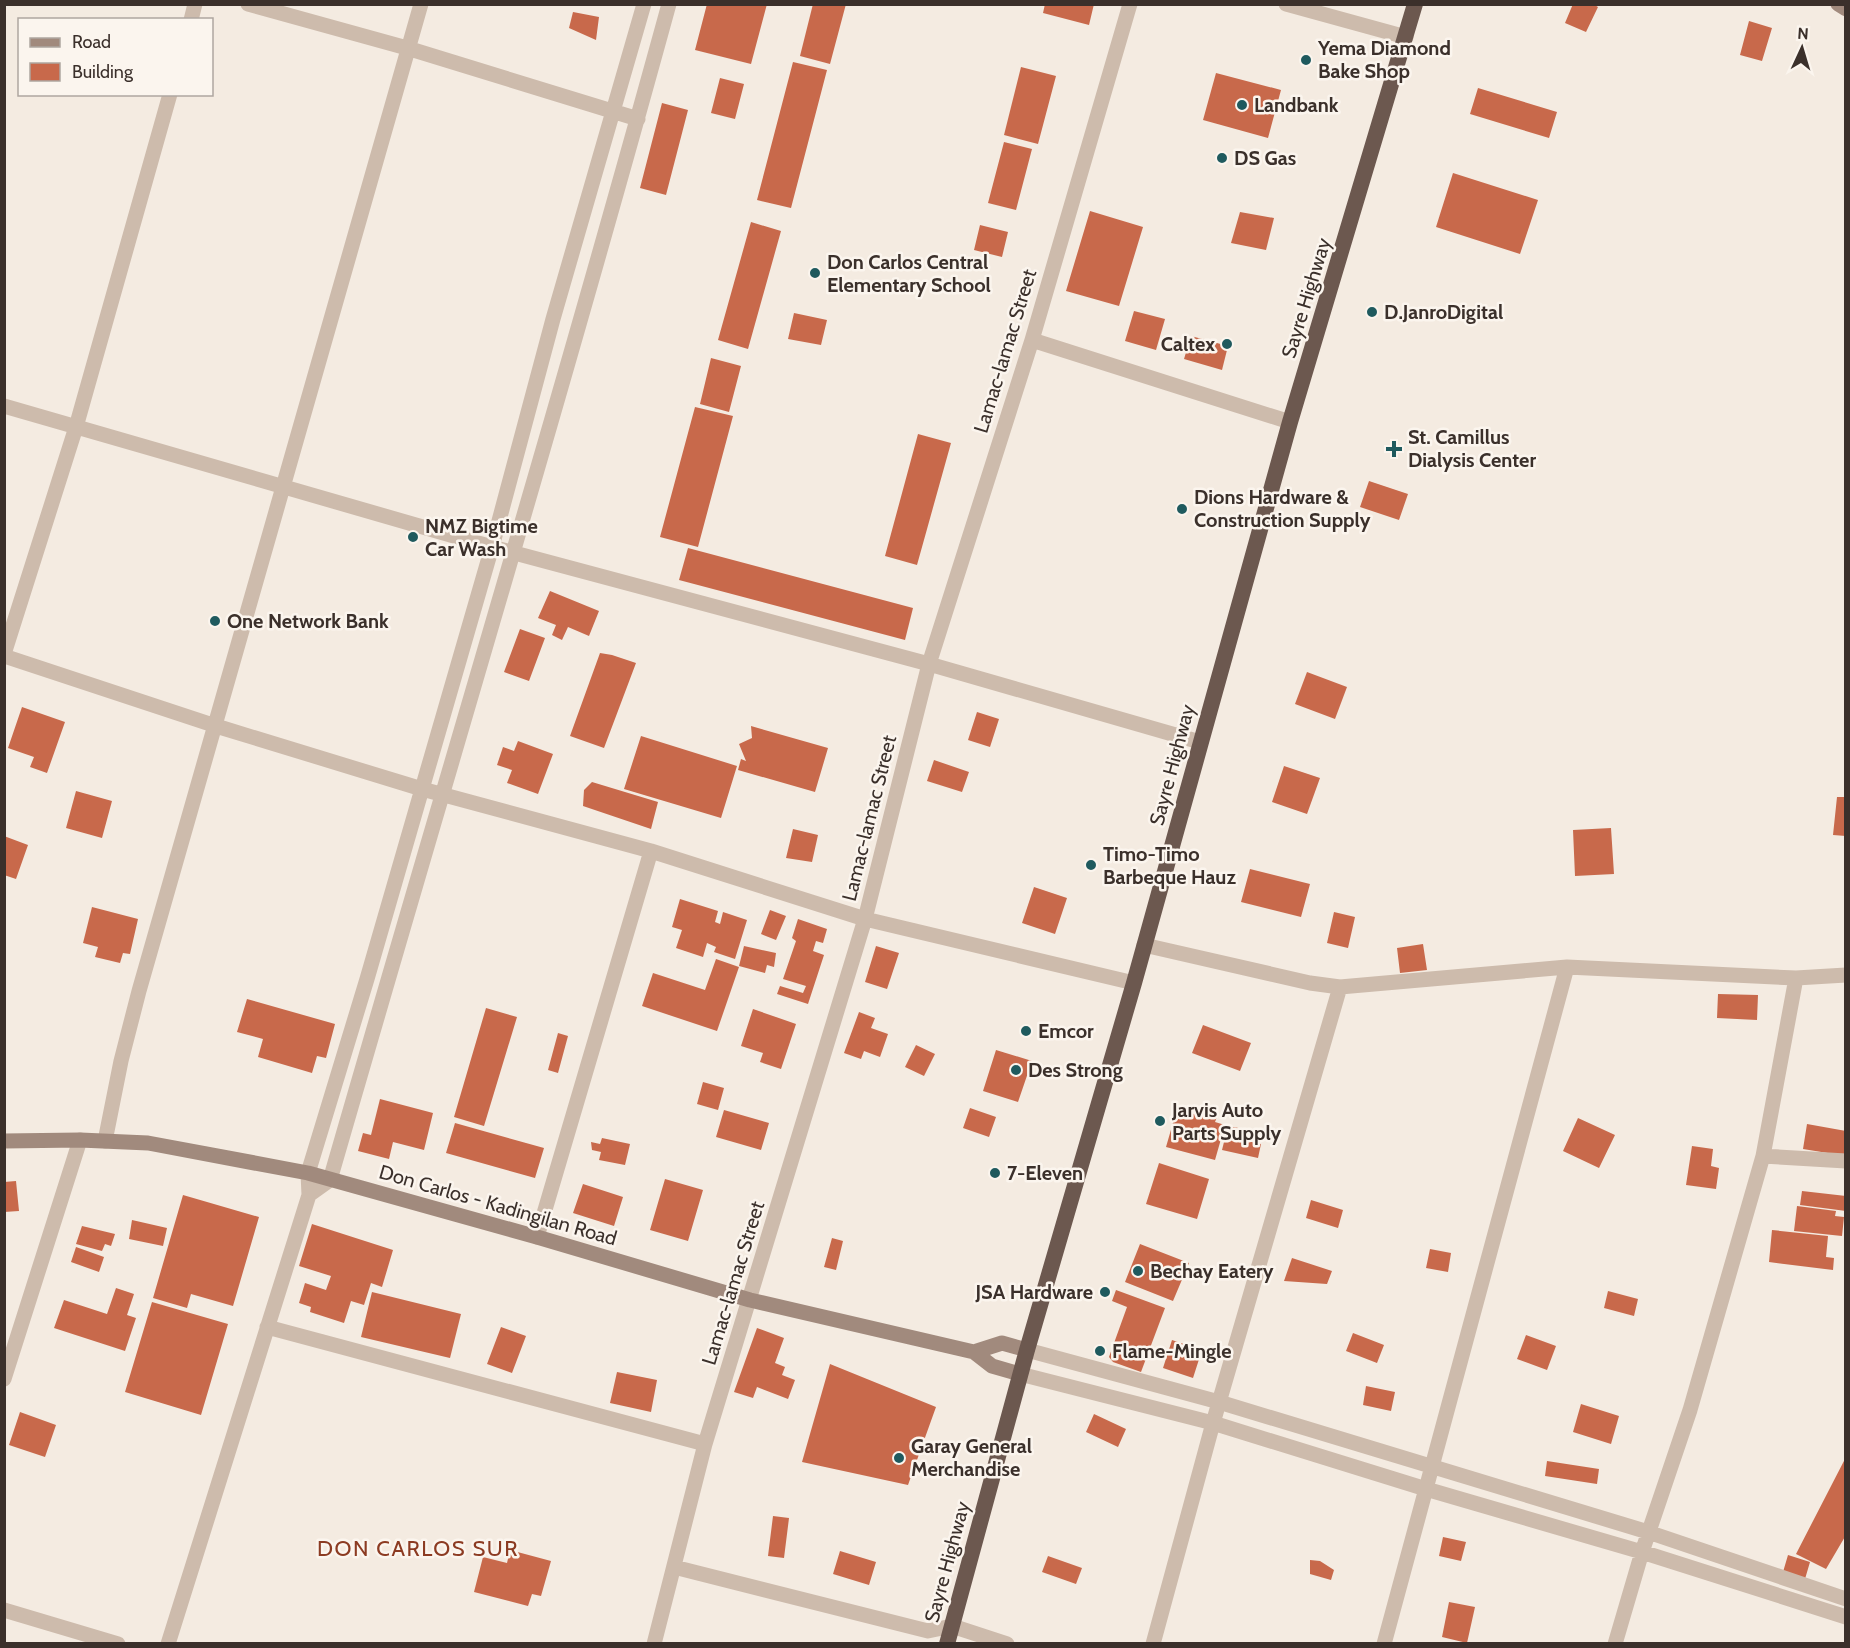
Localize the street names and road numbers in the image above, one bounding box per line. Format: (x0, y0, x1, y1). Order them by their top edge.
street label: Sayre Highway (1276, 235, 1336, 361)
street label: Lamac-lamac Street (969, 266, 1041, 436)
street label: Sayre Highway (1144, 702, 1200, 828)
street label: Lamac-lamac Street (837, 732, 901, 903)
street label: Don Carlos - Kadingilan Road (376, 1160, 620, 1250)
street label: Lamac-lamac Street (697, 1198, 769, 1368)
street label: Sayre Highway (919, 1499, 975, 1625)

